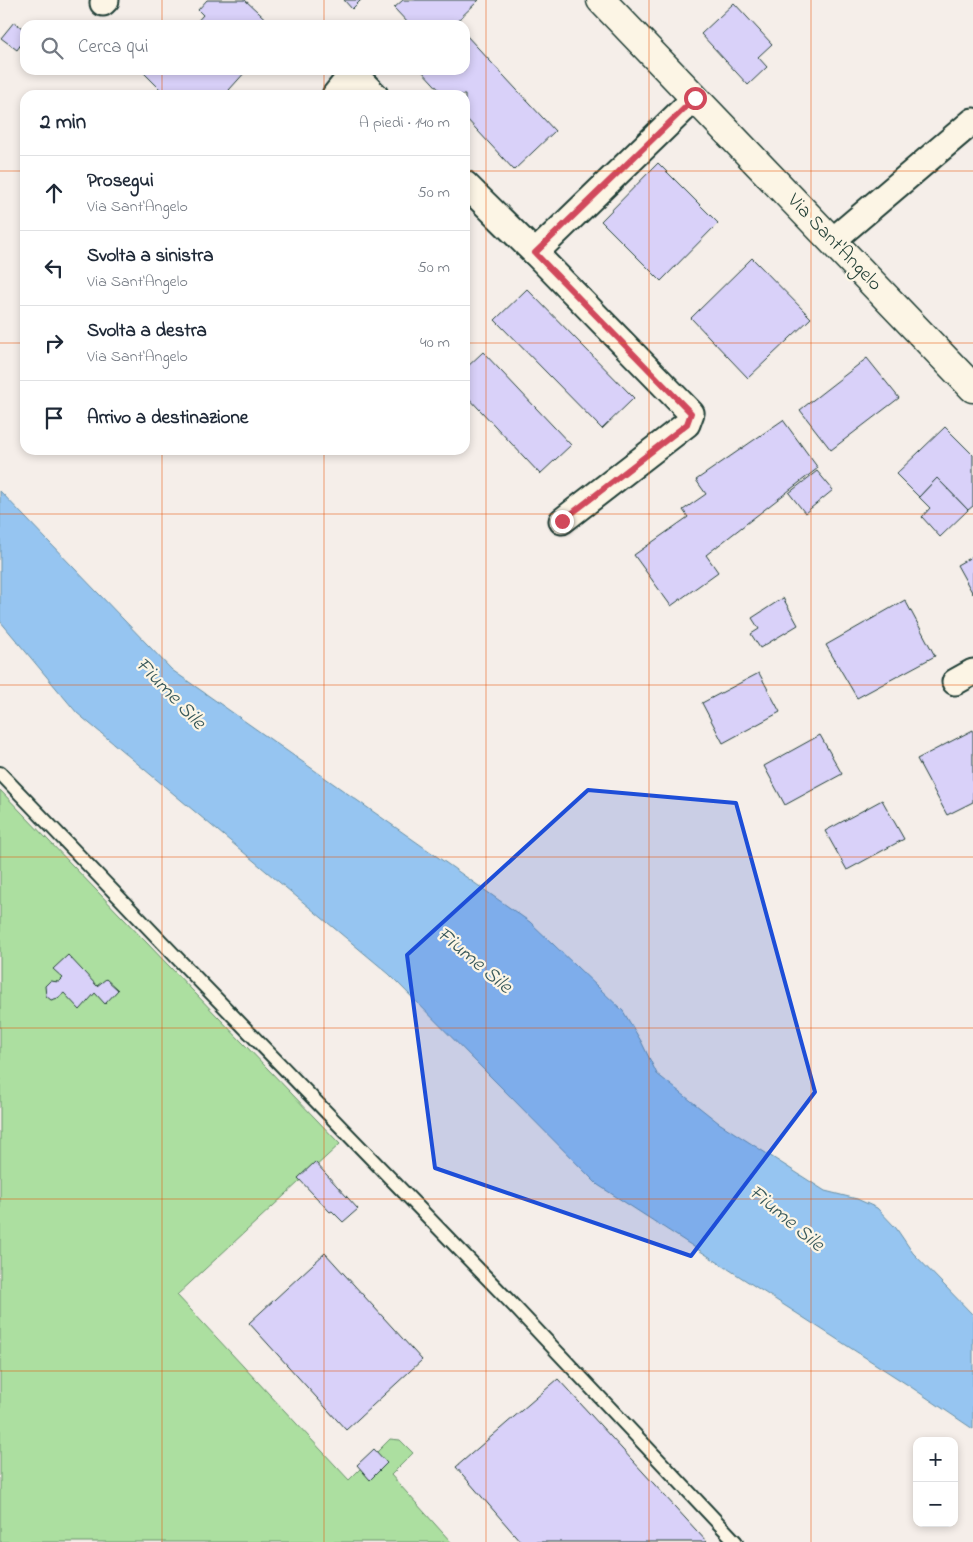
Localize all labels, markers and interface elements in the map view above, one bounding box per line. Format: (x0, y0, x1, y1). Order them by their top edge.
search box (20, 20, 470, 75)
icon: search (38, 34, 66, 62)
text: Cerca qui (78, 34, 148, 61)
route start (684, 87, 707, 110)
text: 2 min (40, 108, 86, 138)
text: A piedi · 140 m (359, 111, 450, 135)
text: Prosegui (87, 168, 154, 195)
icon: ahead (40, 179, 68, 207)
text: 50 m (418, 181, 450, 205)
street label: Via Sant'Angelo (778, 187, 888, 299)
text: Via Sant'Angelo (87, 195, 188, 219)
text: Svolta a sinistra (87, 243, 214, 270)
icon: left (40, 254, 68, 282)
text: 50 m (418, 256, 450, 280)
text: Via Sant'Angelo (87, 270, 188, 294)
text: Svolta a destra (87, 318, 207, 345)
icon: right (40, 329, 68, 357)
text: 40 m (420, 331, 450, 355)
text: Via Sant'Angelo (87, 345, 188, 369)
icon: arrive (40, 404, 68, 432)
text: Arrivo a destinazione (87, 405, 248, 432)
route end (551, 510, 574, 533)
water label: Fiume Sile (128, 651, 213, 738)
water label: Fiume Sile (430, 920, 520, 1003)
water label: Fiume Sile (742, 1178, 832, 1261)
map controls (913, 1437, 958, 1527)
button: + (913, 1437, 958, 1482)
button: − (913, 1482, 958, 1527)

